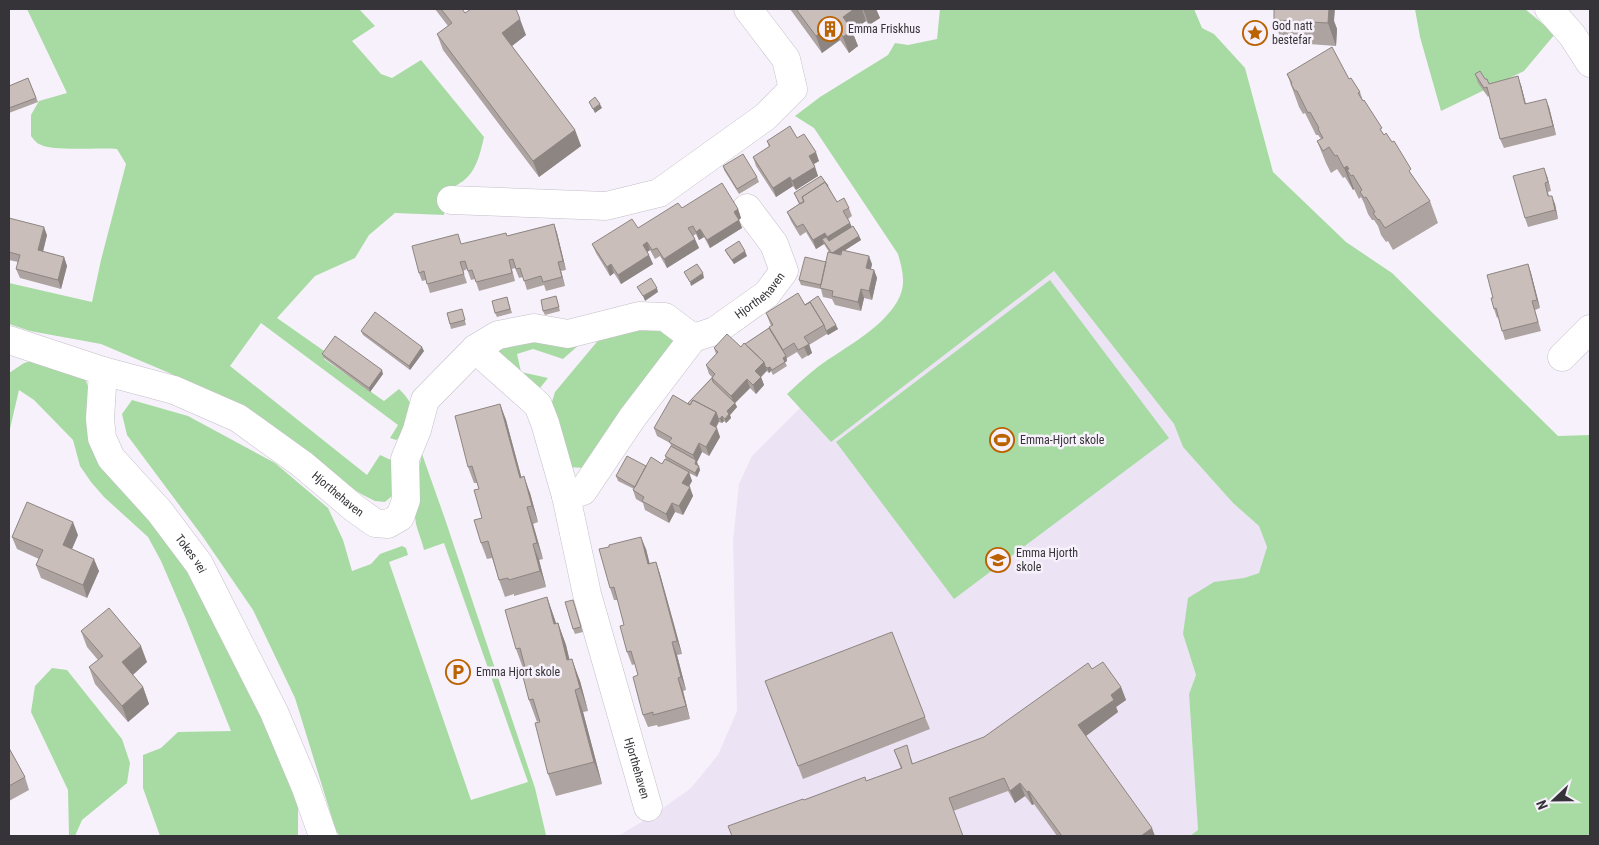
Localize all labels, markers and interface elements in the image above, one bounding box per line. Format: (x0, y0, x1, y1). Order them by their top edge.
building icon: Emma Friskhus (817, 16, 843, 42)
place label: God natt bestefar (1272, 19, 1313, 47)
place icon: God natt bestefar (1242, 20, 1268, 46)
place label: Emma Friskhus (848, 22, 921, 36)
street label: Hjorthehaven (732, 269, 788, 322)
sports icon: Emma-Hjort skole (989, 427, 1015, 453)
place label: Emma-Hjort skole (1020, 433, 1105, 447)
street label: Hjorthehaven (309, 469, 367, 520)
street label: Tokes vei (172, 532, 209, 575)
place label: Emma Hjorth skole (1016, 546, 1078, 574)
school or university icon: Emma Hjorth skole (985, 547, 1011, 573)
parking icon: Emma Hjort skole (445, 659, 471, 685)
place label: Emma Hjort skole (476, 665, 561, 679)
street label: Hjorthehaven (621, 736, 652, 801)
north arrow (1529, 775, 1579, 825)
text: N (1533, 798, 1551, 812)

